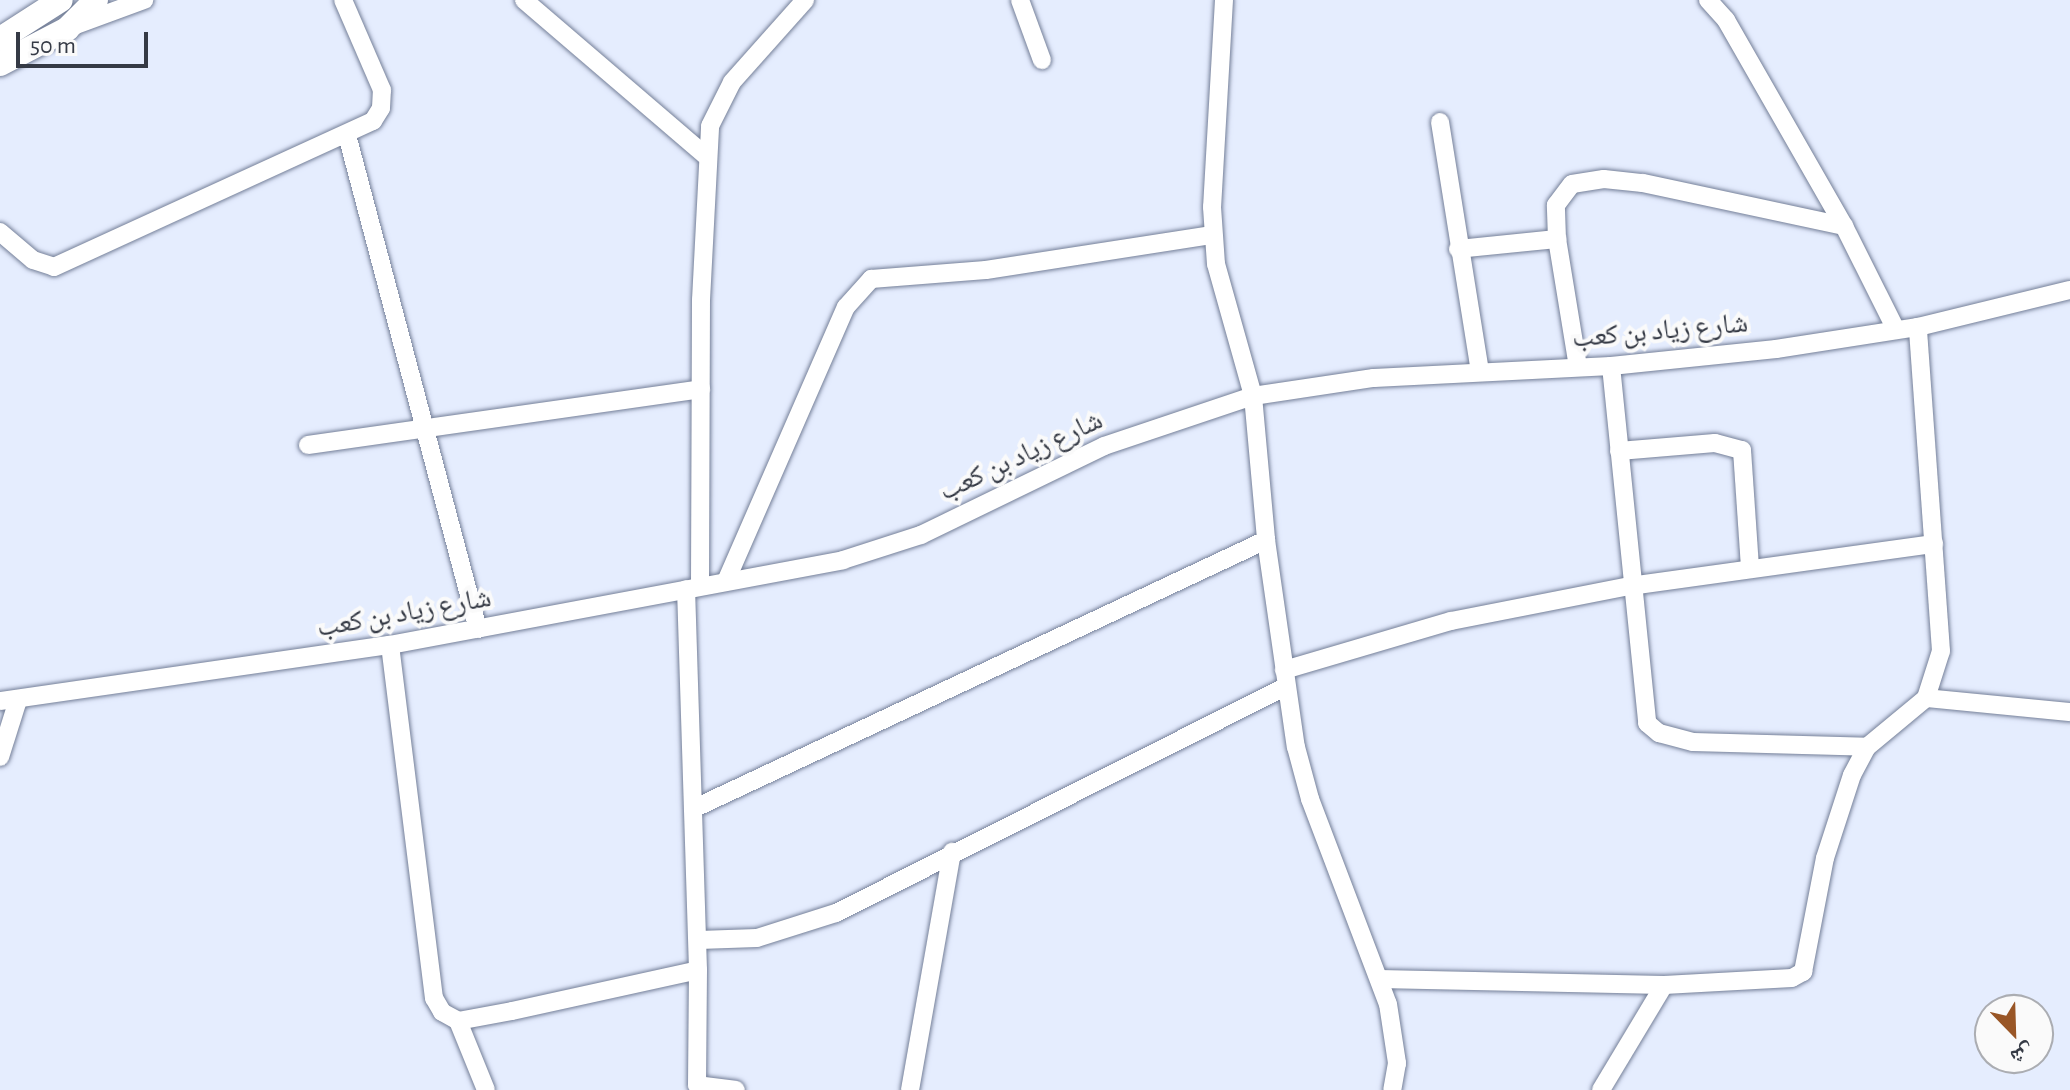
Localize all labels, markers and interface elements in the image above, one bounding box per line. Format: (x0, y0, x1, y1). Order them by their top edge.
scale bar (20, 16, 152, 66)
text: 50 m (30, 34, 76, 58)
street label: شارع زياد بن كعب (1571, 307, 1749, 355)
street label: شارع زياد بن كعب (934, 404, 1108, 508)
street label: شارع زياد بن كعب (314, 581, 494, 645)
north arrow (1974, 994, 2054, 1074)
text: ش (2008, 1040, 2038, 1069)

